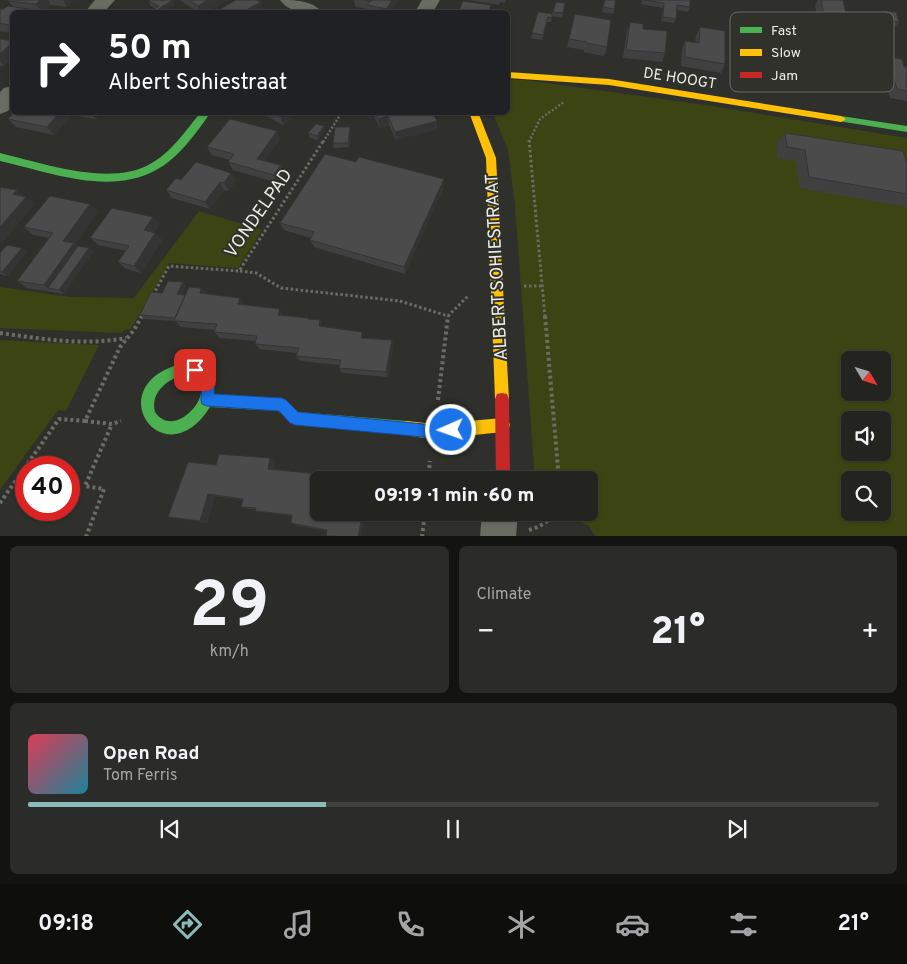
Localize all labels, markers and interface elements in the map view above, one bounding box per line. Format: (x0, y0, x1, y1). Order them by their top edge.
legend (730, 12, 894, 92)
text: Fast (771, 23, 797, 40)
text: 50 m (108, 27, 192, 71)
icon: right (25, 30, 90, 95)
text: Slow (771, 45, 801, 62)
street label: DE HOOGT (642, 64, 718, 95)
text: Jam (771, 68, 798, 85)
text: Albert Sohiestraat (108, 70, 287, 97)
street label: VONDELPAD (220, 165, 298, 263)
street label: ALBERT SOHIESTRAAT (481, 173, 514, 361)
pin (174, 349, 216, 391)
north arrow (841, 351, 891, 401)
map controls (841, 351, 891, 521)
icon: arrive (181, 356, 209, 384)
position arrow (424, 403, 476, 455)
button: sound (841, 411, 891, 461)
speed limit sign: 40 (15, 456, 80, 521)
button: search (841, 471, 891, 521)
text: 09:19 · 1 min · 60 m (374, 484, 534, 508)
text: 29 (189, 568, 269, 650)
text: Climate (477, 585, 531, 605)
text: 21° (650, 609, 705, 658)
text: − (477, 615, 495, 651)
text: + (861, 615, 879, 651)
text: km/h (210, 642, 249, 662)
text: Open Road (103, 742, 199, 766)
text: Tom Ferris (103, 766, 177, 786)
icon: previous (156, 815, 184, 843)
icon: pause (439, 815, 467, 843)
icon: next (723, 815, 751, 843)
icon: directions (170, 907, 205, 942)
icon: music (281, 907, 316, 942)
icon: phone (393, 907, 428, 942)
icon: climate (504, 907, 539, 942)
icon: car (615, 907, 650, 942)
icon: filters (726, 907, 761, 942)
text: 09:18 (38, 911, 94, 938)
text: 21° (837, 911, 869, 938)

